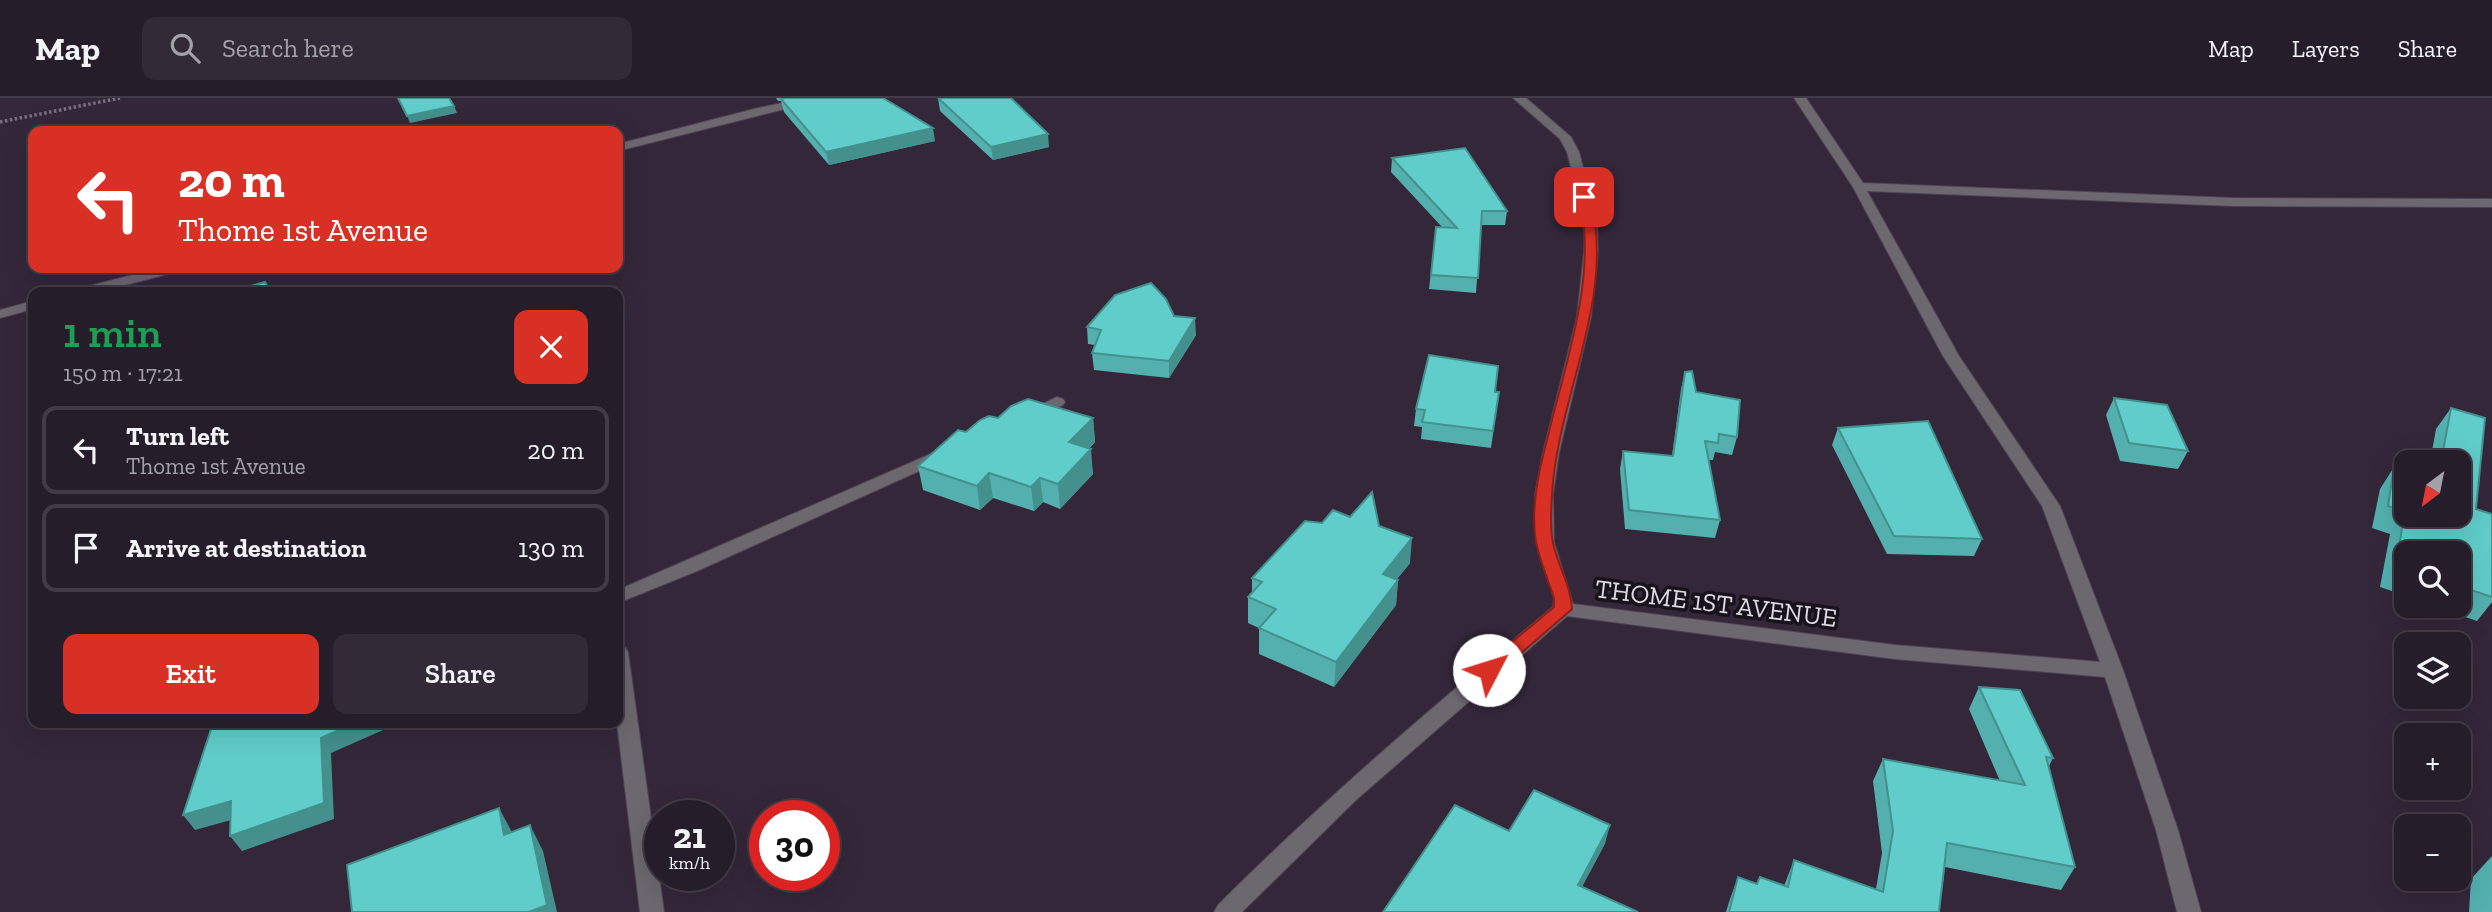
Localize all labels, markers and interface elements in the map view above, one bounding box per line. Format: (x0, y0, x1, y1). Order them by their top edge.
search box (142, 17, 632, 80)
text: Map (35, 29, 100, 68)
icon: search (166, 29, 204, 67)
text: Search here (222, 32, 354, 64)
text: Map (2208, 34, 2254, 63)
text: Layers (2292, 34, 2360, 63)
text: Share (2398, 34, 2457, 63)
text: 20 m (178, 151, 285, 210)
icon: left (63, 154, 154, 245)
pin (1554, 167, 1614, 227)
icon: arrive (1565, 178, 1603, 216)
text: Thome 1st Avenue (178, 211, 428, 249)
text: 1 min (63, 307, 162, 358)
button: close (514, 310, 588, 384)
text: 150 m · 17:21 (63, 359, 183, 387)
text: Turn left (126, 420, 229, 452)
icon: left (67, 431, 105, 469)
text: 20 m (527, 434, 584, 466)
north arrow (2394, 450, 2471, 527)
map controls (2394, 450, 2471, 891)
text: Thome 1st Avenue (126, 452, 306, 480)
icon: arrive (67, 529, 105, 567)
text: Arrive at destination (126, 532, 366, 564)
text: 130 m (518, 532, 584, 564)
button: search (2394, 541, 2471, 618)
street label: THOME 1ST AVENUE (1593, 572, 1839, 634)
button: layers (2394, 632, 2471, 709)
position arrow (1452, 633, 1526, 707)
button: Exit (63, 634, 319, 714)
button: Share (333, 634, 588, 714)
button: + (2394, 723, 2471, 800)
speed limit sign: 30 (749, 800, 840, 891)
button: − (2394, 814, 2471, 891)
text: 21 (673, 815, 706, 857)
text: km/h (669, 852, 710, 874)

